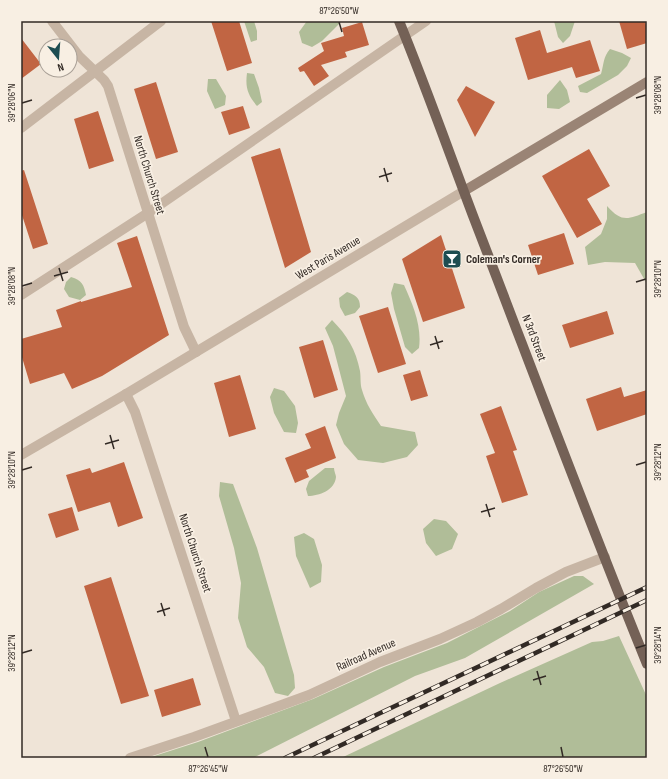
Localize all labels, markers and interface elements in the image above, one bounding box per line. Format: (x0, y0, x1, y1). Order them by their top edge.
text: 87°26'50"W (319, 5, 359, 17)
north arrow (38, 38, 78, 78)
text: N (56, 60, 65, 74)
text: 39°28'08"N (652, 76, 664, 114)
text: 39°28'06"N (6, 84, 18, 122)
street label: North Church Street (130, 134, 168, 217)
street label: West Paris Avenue (293, 233, 363, 283)
bar icon: Coleman's Corner (441, 248, 463, 270)
place label: Coleman's Corner (466, 252, 541, 267)
text: 39°28'10"N (652, 260, 664, 298)
text: 39°28'08"N (6, 267, 18, 305)
street label: N 3rd Street (518, 313, 550, 364)
text: 39°28'12"N (652, 443, 664, 481)
text: 39°28'10"N (6, 451, 18, 489)
street label: North Church Street (175, 512, 215, 595)
text: 39°28'14"N (652, 626, 664, 664)
text: 39°28'12"N (6, 634, 18, 672)
street label: Railroad Avenue (334, 635, 398, 675)
text: 87°26'45"W (188, 763, 228, 775)
text: 87°26'50"W (543, 763, 583, 775)

